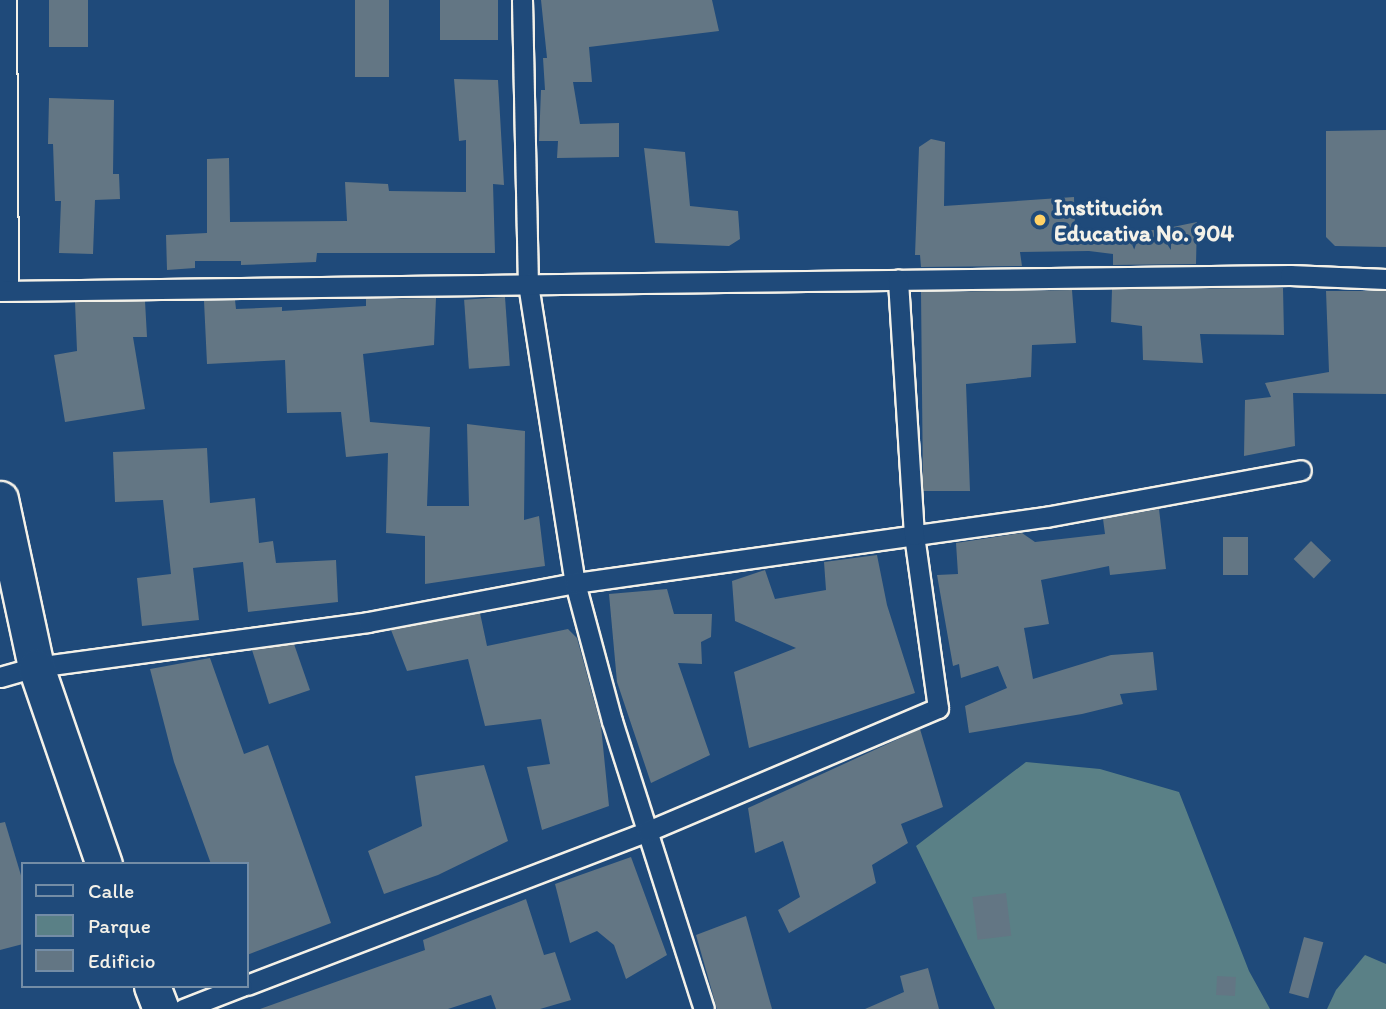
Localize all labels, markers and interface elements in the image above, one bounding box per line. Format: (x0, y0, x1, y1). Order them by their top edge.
place label: Institución Educativa No. 904 (1054, 193, 1234, 247)
marker: Institución Educativa No. 904 (1032, 212, 1048, 228)
legend (21, 862, 248, 988)
text: Calle (88, 878, 134, 903)
text: Parque (88, 913, 151, 938)
text: Edificio (88, 948, 156, 973)

